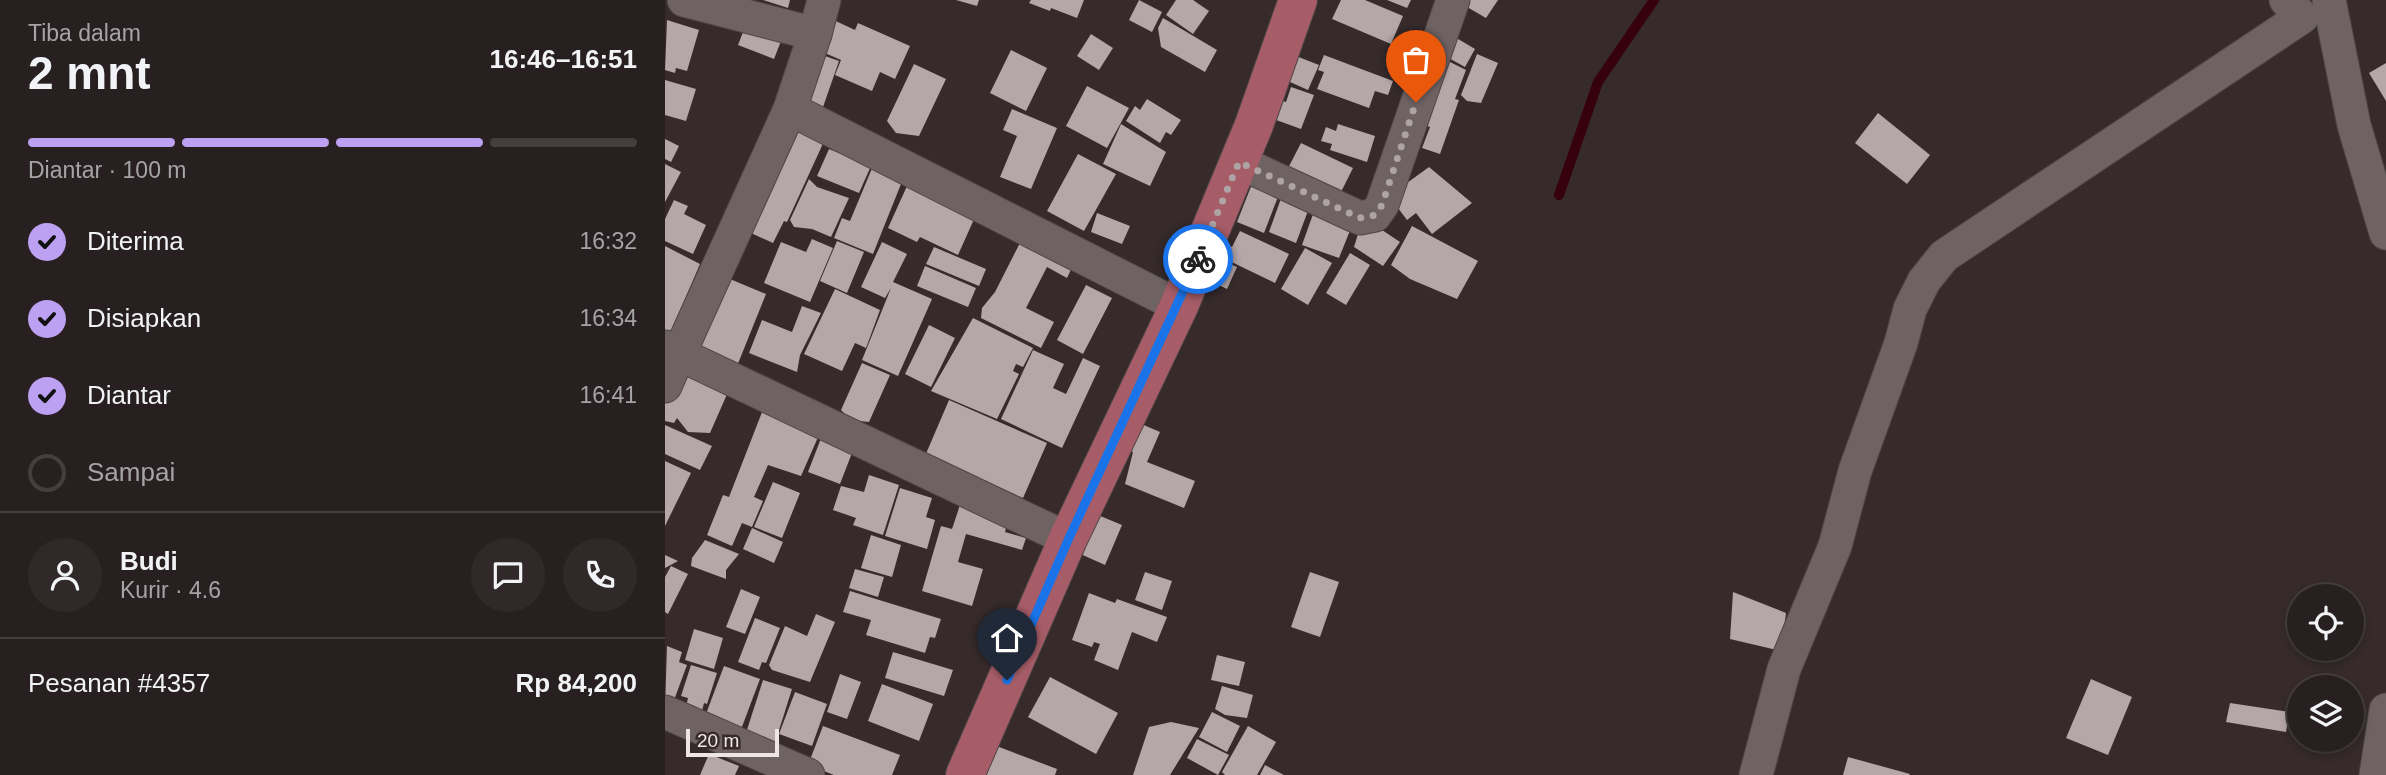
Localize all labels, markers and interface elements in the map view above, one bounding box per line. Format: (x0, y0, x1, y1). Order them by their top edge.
text: Tiba dalam (28, 20, 141, 46)
pin (1386, 30, 1446, 102)
icon: bag (1397, 41, 1435, 79)
text: 16:46–16:51 (490, 44, 637, 74)
text: 2 mnt (28, 47, 151, 99)
text: Diantar · 100 m (28, 157, 187, 183)
icon: check (28, 223, 66, 261)
courier (1163, 224, 1233, 294)
text: Diterima (87, 226, 184, 256)
text: 16:32 (579, 228, 637, 254)
icon: bike (1179, 240, 1217, 278)
icon: check (28, 300, 66, 338)
text: Disiapkan (87, 303, 201, 333)
text: 16:34 (579, 305, 637, 331)
icon: check (28, 377, 66, 415)
text: Diantar (87, 380, 171, 410)
text: 16:41 (579, 382, 637, 408)
text: Sampai (87, 457, 175, 487)
button: person (28, 538, 102, 612)
button: chat (471, 538, 545, 612)
button: phone (563, 538, 637, 612)
text: Budi (120, 546, 178, 576)
text: Kurir · 4.6 (120, 577, 221, 603)
map controls (2287, 584, 2364, 752)
button: locate (2287, 584, 2364, 661)
pin (977, 608, 1037, 680)
icon: home (988, 619, 1026, 657)
text: Pesanan #4357 (28, 668, 210, 698)
text: Rp 84,200 (516, 668, 637, 698)
button: layers (2287, 675, 2364, 752)
scale bar (686, 726, 779, 758)
text: 20 m (697, 730, 739, 751)

